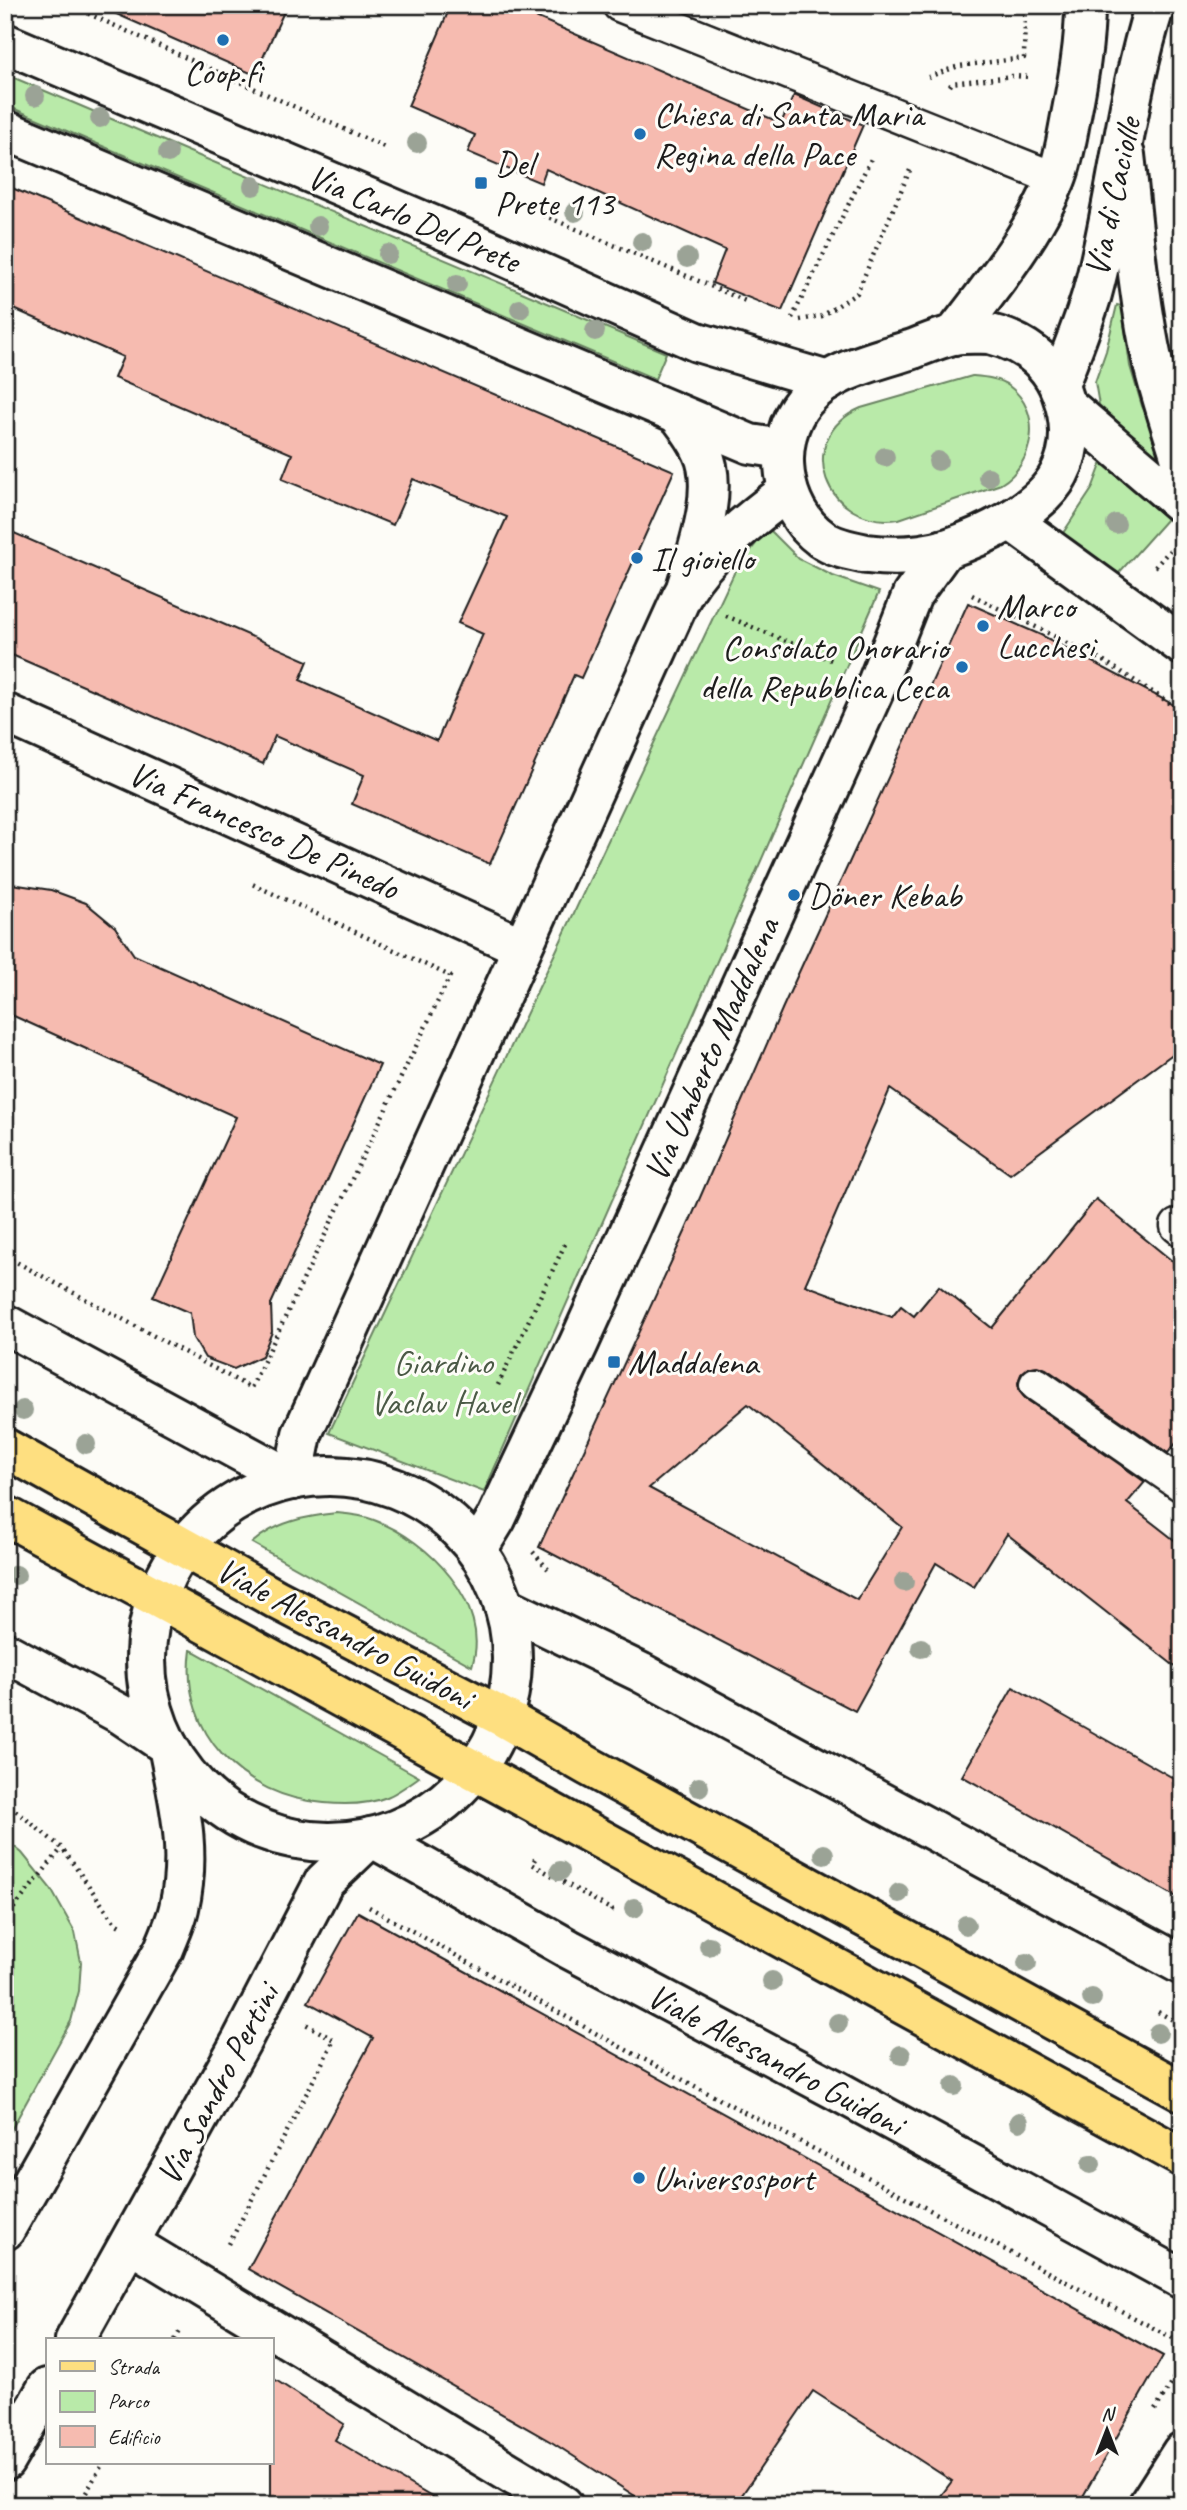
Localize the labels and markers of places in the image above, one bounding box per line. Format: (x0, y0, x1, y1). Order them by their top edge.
marker: Coop.fi (215, 32, 231, 48)
place label: Coop.fi (184, 50, 266, 95)
place label: Chiesa di Santa Maria Regina della Pace (654, 92, 926, 177)
marker: Chiesa di Santa Maria Regina della Pace (632, 126, 648, 142)
place label: Del Prete 113 (495, 141, 616, 226)
marker: Del Prete 113 (473, 175, 489, 191)
place label: Il gioiello (651, 536, 757, 581)
marker: Il gioiello (629, 550, 645, 566)
place label: Marco Lucchesi (997, 584, 1098, 669)
marker: Marco Lucchesi (975, 618, 991, 634)
place label: Consolato Onorario della Repubblica Ceca (700, 625, 952, 710)
marker: Consolato Onorario della Repubblica Ceca (954, 659, 970, 675)
place label: Döner Kebab (808, 873, 963, 918)
marker: Döner Kebab (786, 887, 802, 903)
place label: Maddalena (628, 1340, 761, 1385)
marker: Maddalena (606, 1354, 622, 1370)
place label: Universosport (653, 2156, 817, 2201)
marker: Universosport (631, 2170, 647, 2186)

